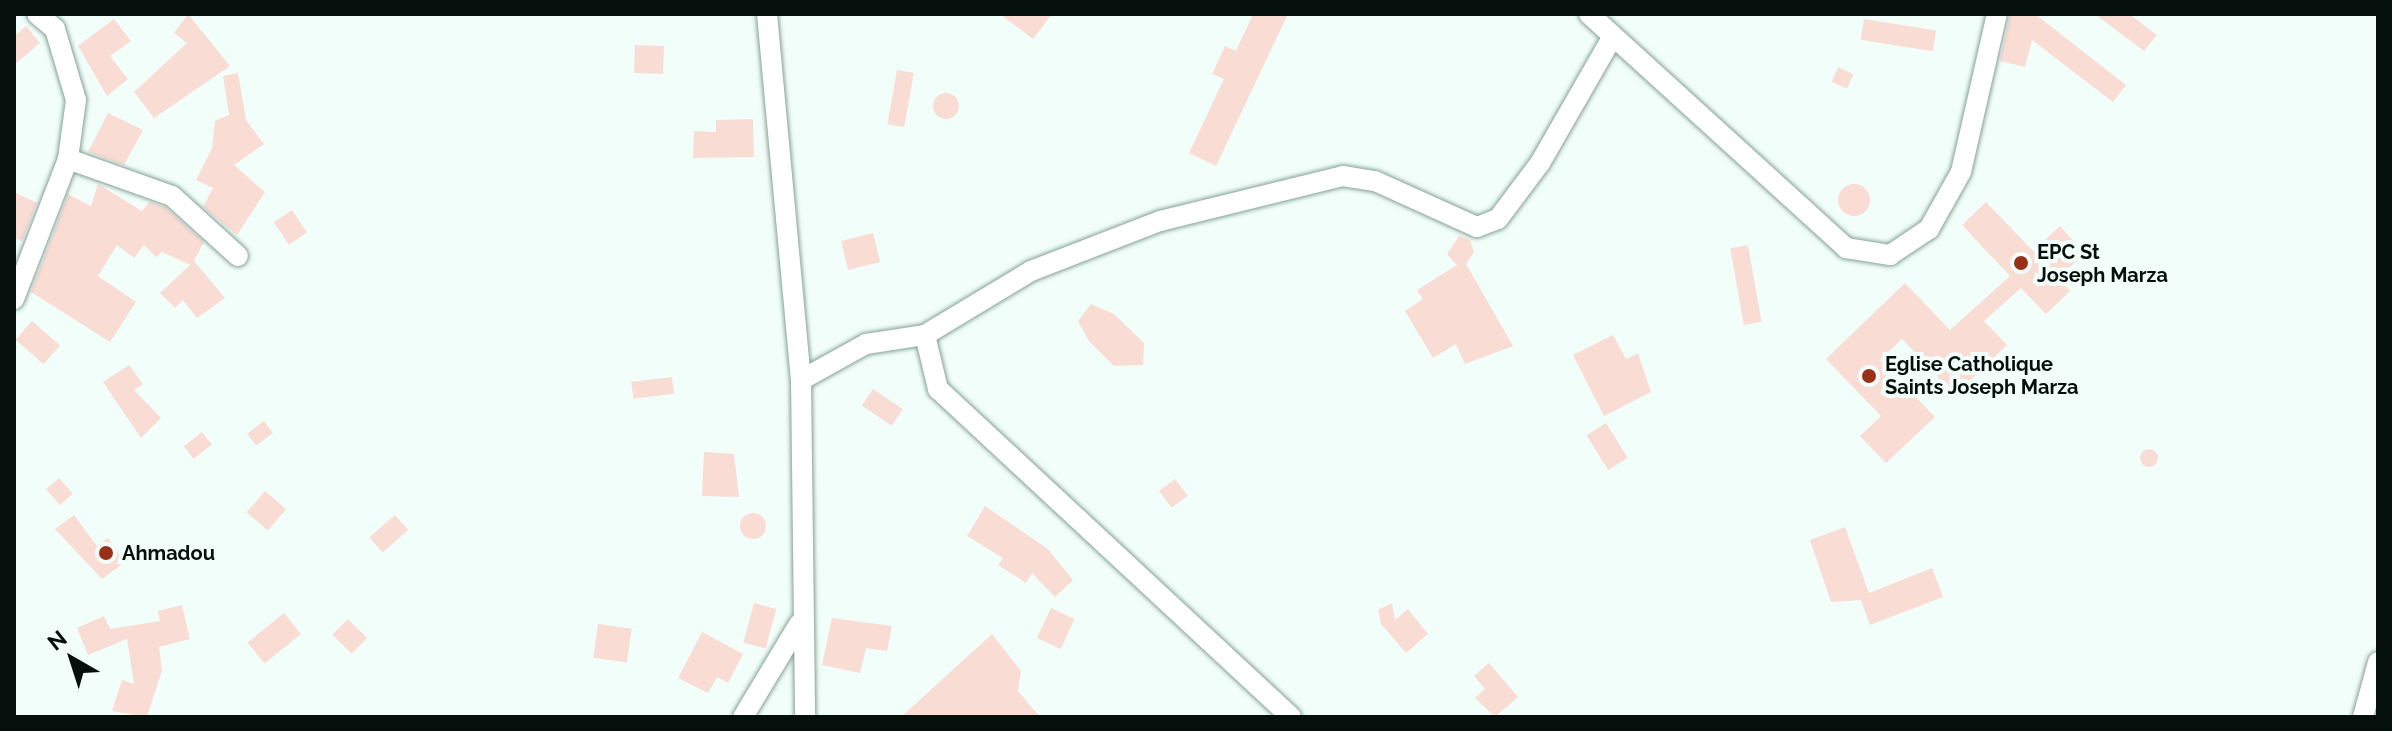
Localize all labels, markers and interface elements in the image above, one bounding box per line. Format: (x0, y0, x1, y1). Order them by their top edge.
place label: EPC St Joseph Marza (2037, 240, 2168, 287)
marker: EPC St Joseph Marza (2012, 254, 2030, 272)
place label: Eglise Catholique Saints Joseph Marza (1885, 352, 2079, 399)
marker: Eglise Catholique Saints Joseph Marza (1860, 367, 1878, 385)
place label: Ahmadou (122, 541, 215, 565)
marker: Ahmadou (97, 544, 115, 562)
north arrow (32, 619, 112, 699)
text: N (42, 625, 72, 656)

